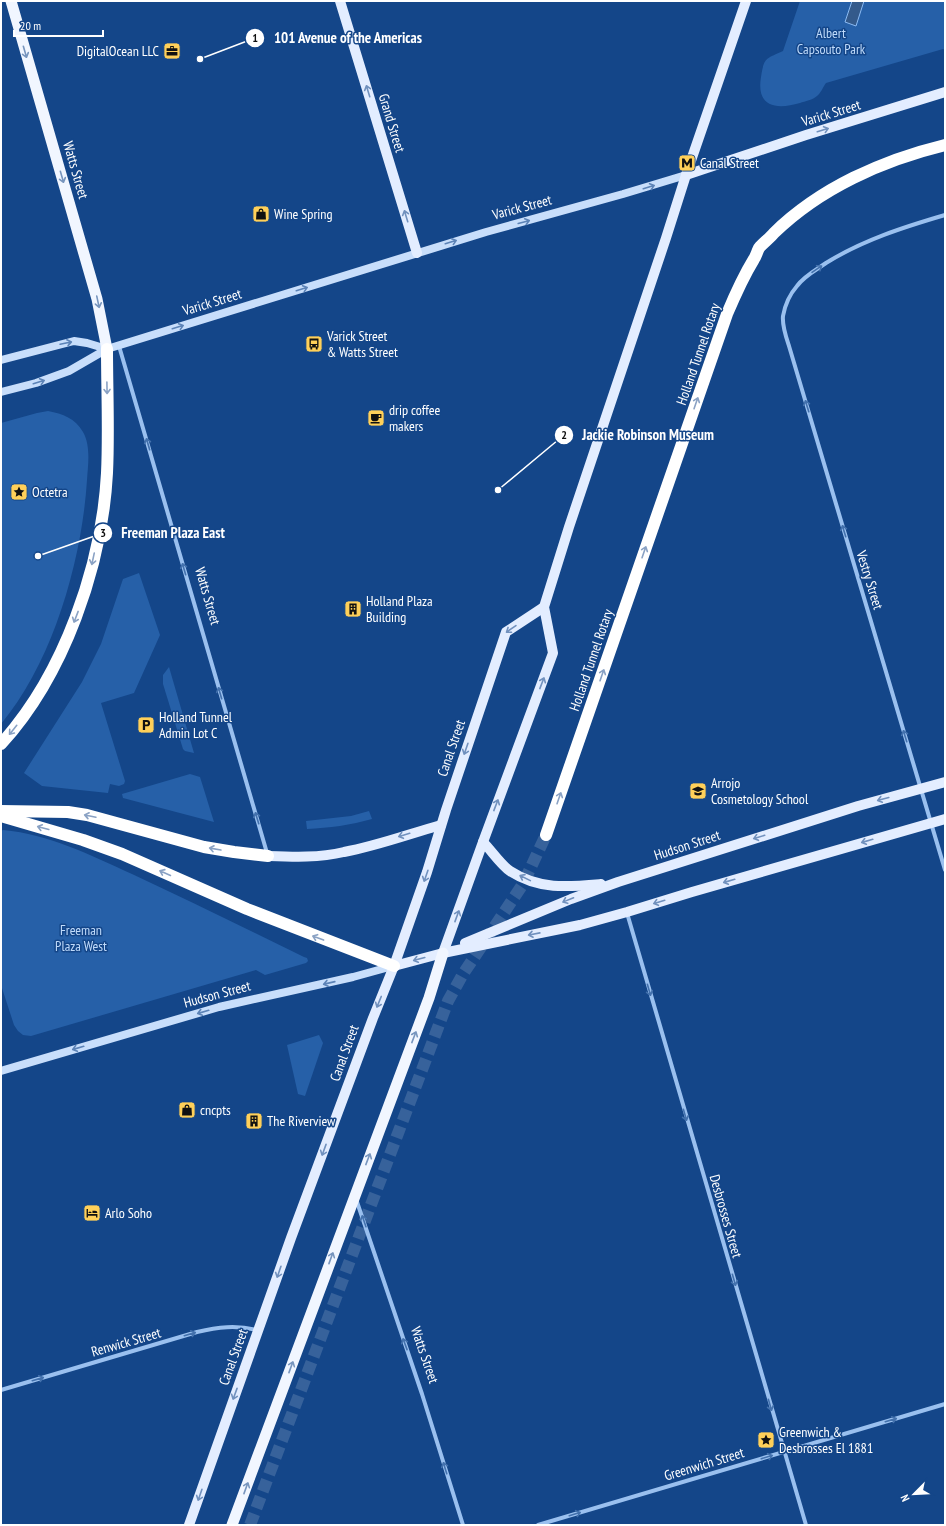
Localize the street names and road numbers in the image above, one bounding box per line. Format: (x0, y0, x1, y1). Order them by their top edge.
street label: Grand Street (375, 91, 409, 155)
street label: Varick Street (799, 96, 863, 131)
street label: Watts Street (59, 139, 93, 201)
street label: Varick Street (490, 190, 554, 224)
street label: Varick Street (180, 285, 244, 320)
street label: Holland Tunnel Rotary (672, 300, 724, 407)
street label: Vestry Street (852, 547, 888, 612)
street label: Watts Street (191, 565, 225, 627)
street label: Holland Tunnel Rotary (565, 606, 617, 713)
street label: Canal Street (433, 717, 469, 779)
street label: Hudson Street (652, 826, 722, 864)
street label: Hudson Street (182, 976, 253, 1012)
street label: Canal Street (325, 1022, 363, 1084)
street label: Desbrosses Street (706, 1172, 747, 1260)
street label: Renwick Street (89, 1323, 163, 1360)
street label: Watts Street (407, 1324, 443, 1386)
street label: Canal Street (214, 1326, 252, 1388)
street label: Greenwich Street (662, 1443, 746, 1485)

